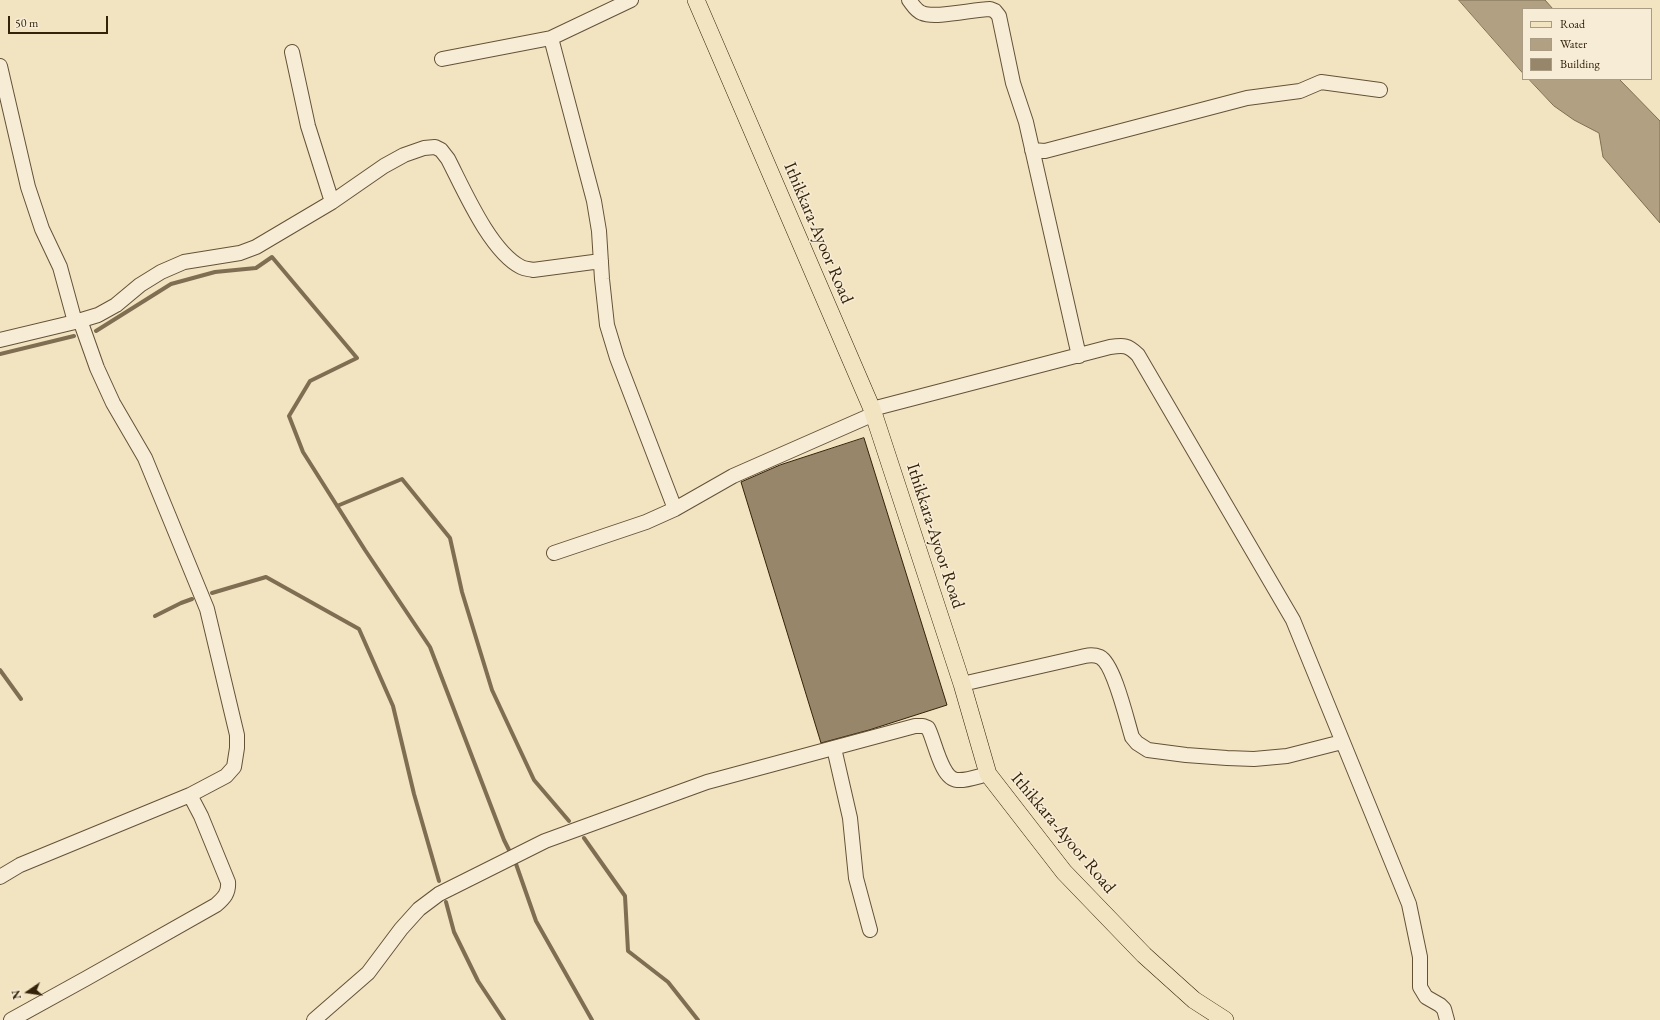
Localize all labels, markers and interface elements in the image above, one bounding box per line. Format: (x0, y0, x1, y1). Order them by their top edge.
scale bar (10, 8, 110, 34)
legend (1522, 8, 1652, 80)
text: 50 m (15, 15, 38, 31)
text: Road (1560, 16, 1585, 32)
text: Water (1560, 36, 1587, 52)
text: Building (1560, 56, 1600, 72)
street label: Ithikkara-Ayoor Road (778, 159, 858, 307)
street label: Ithikkara-Ayoor Road (901, 461, 969, 611)
street label: Ithikkara-Ayoor Road (1006, 768, 1120, 898)
north arrow (8, 972, 48, 1012)
text: N (8, 989, 24, 1001)

